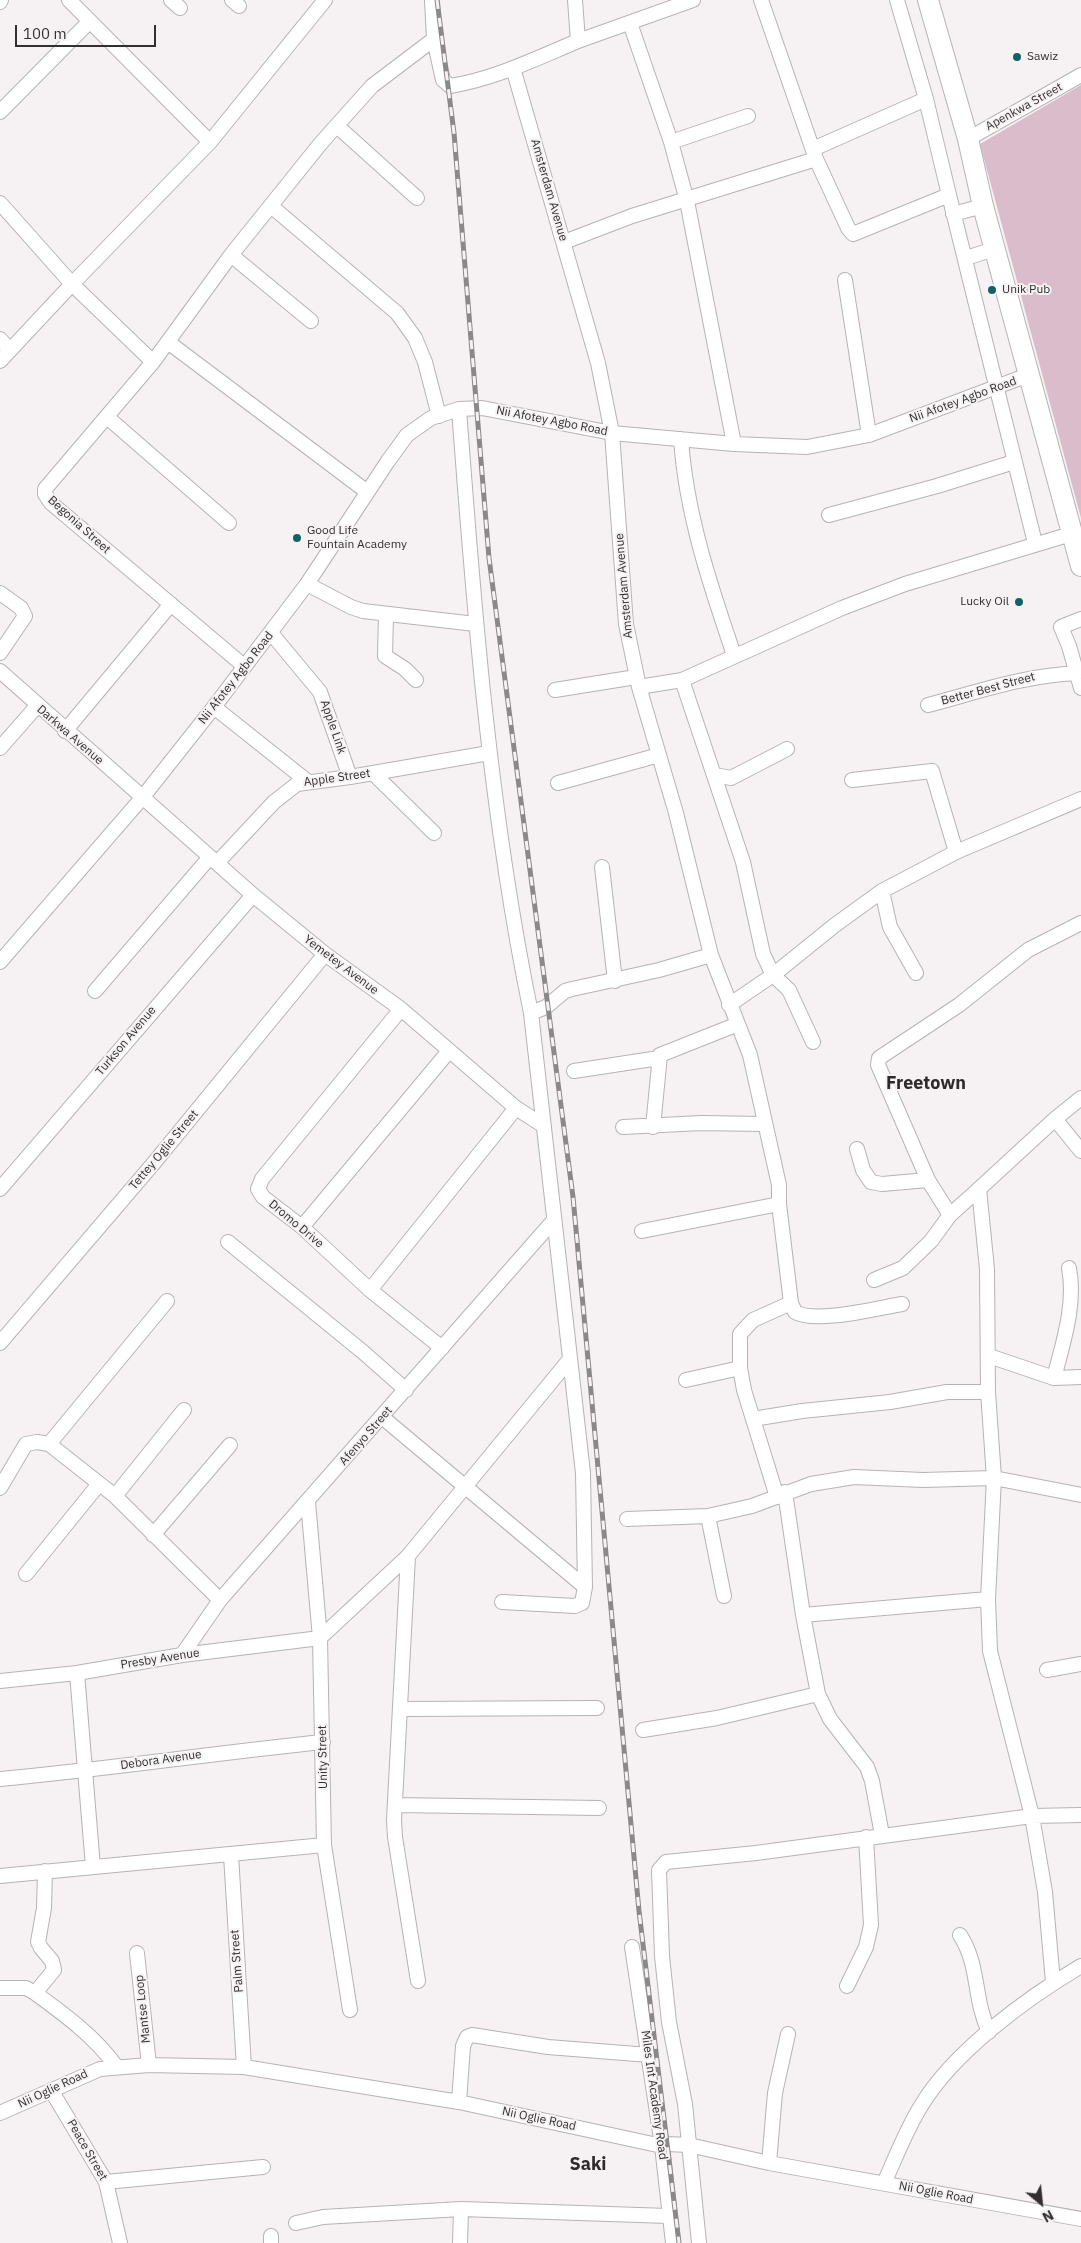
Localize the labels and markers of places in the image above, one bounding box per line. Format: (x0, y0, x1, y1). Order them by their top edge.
place label: Sawiz (1027, 50, 1058, 64)
marker: Sawiz (1011, 51, 1023, 63)
place label: Unik Pub (1002, 283, 1050, 297)
marker: Unik Pub (986, 284, 998, 296)
place label: Good Life Fountain Academy (307, 524, 407, 552)
marker: Good Life Fountain Academy (291, 532, 303, 544)
place label: Lucky Oil (960, 595, 1009, 609)
marker: Lucky Oil (1013, 596, 1025, 608)

